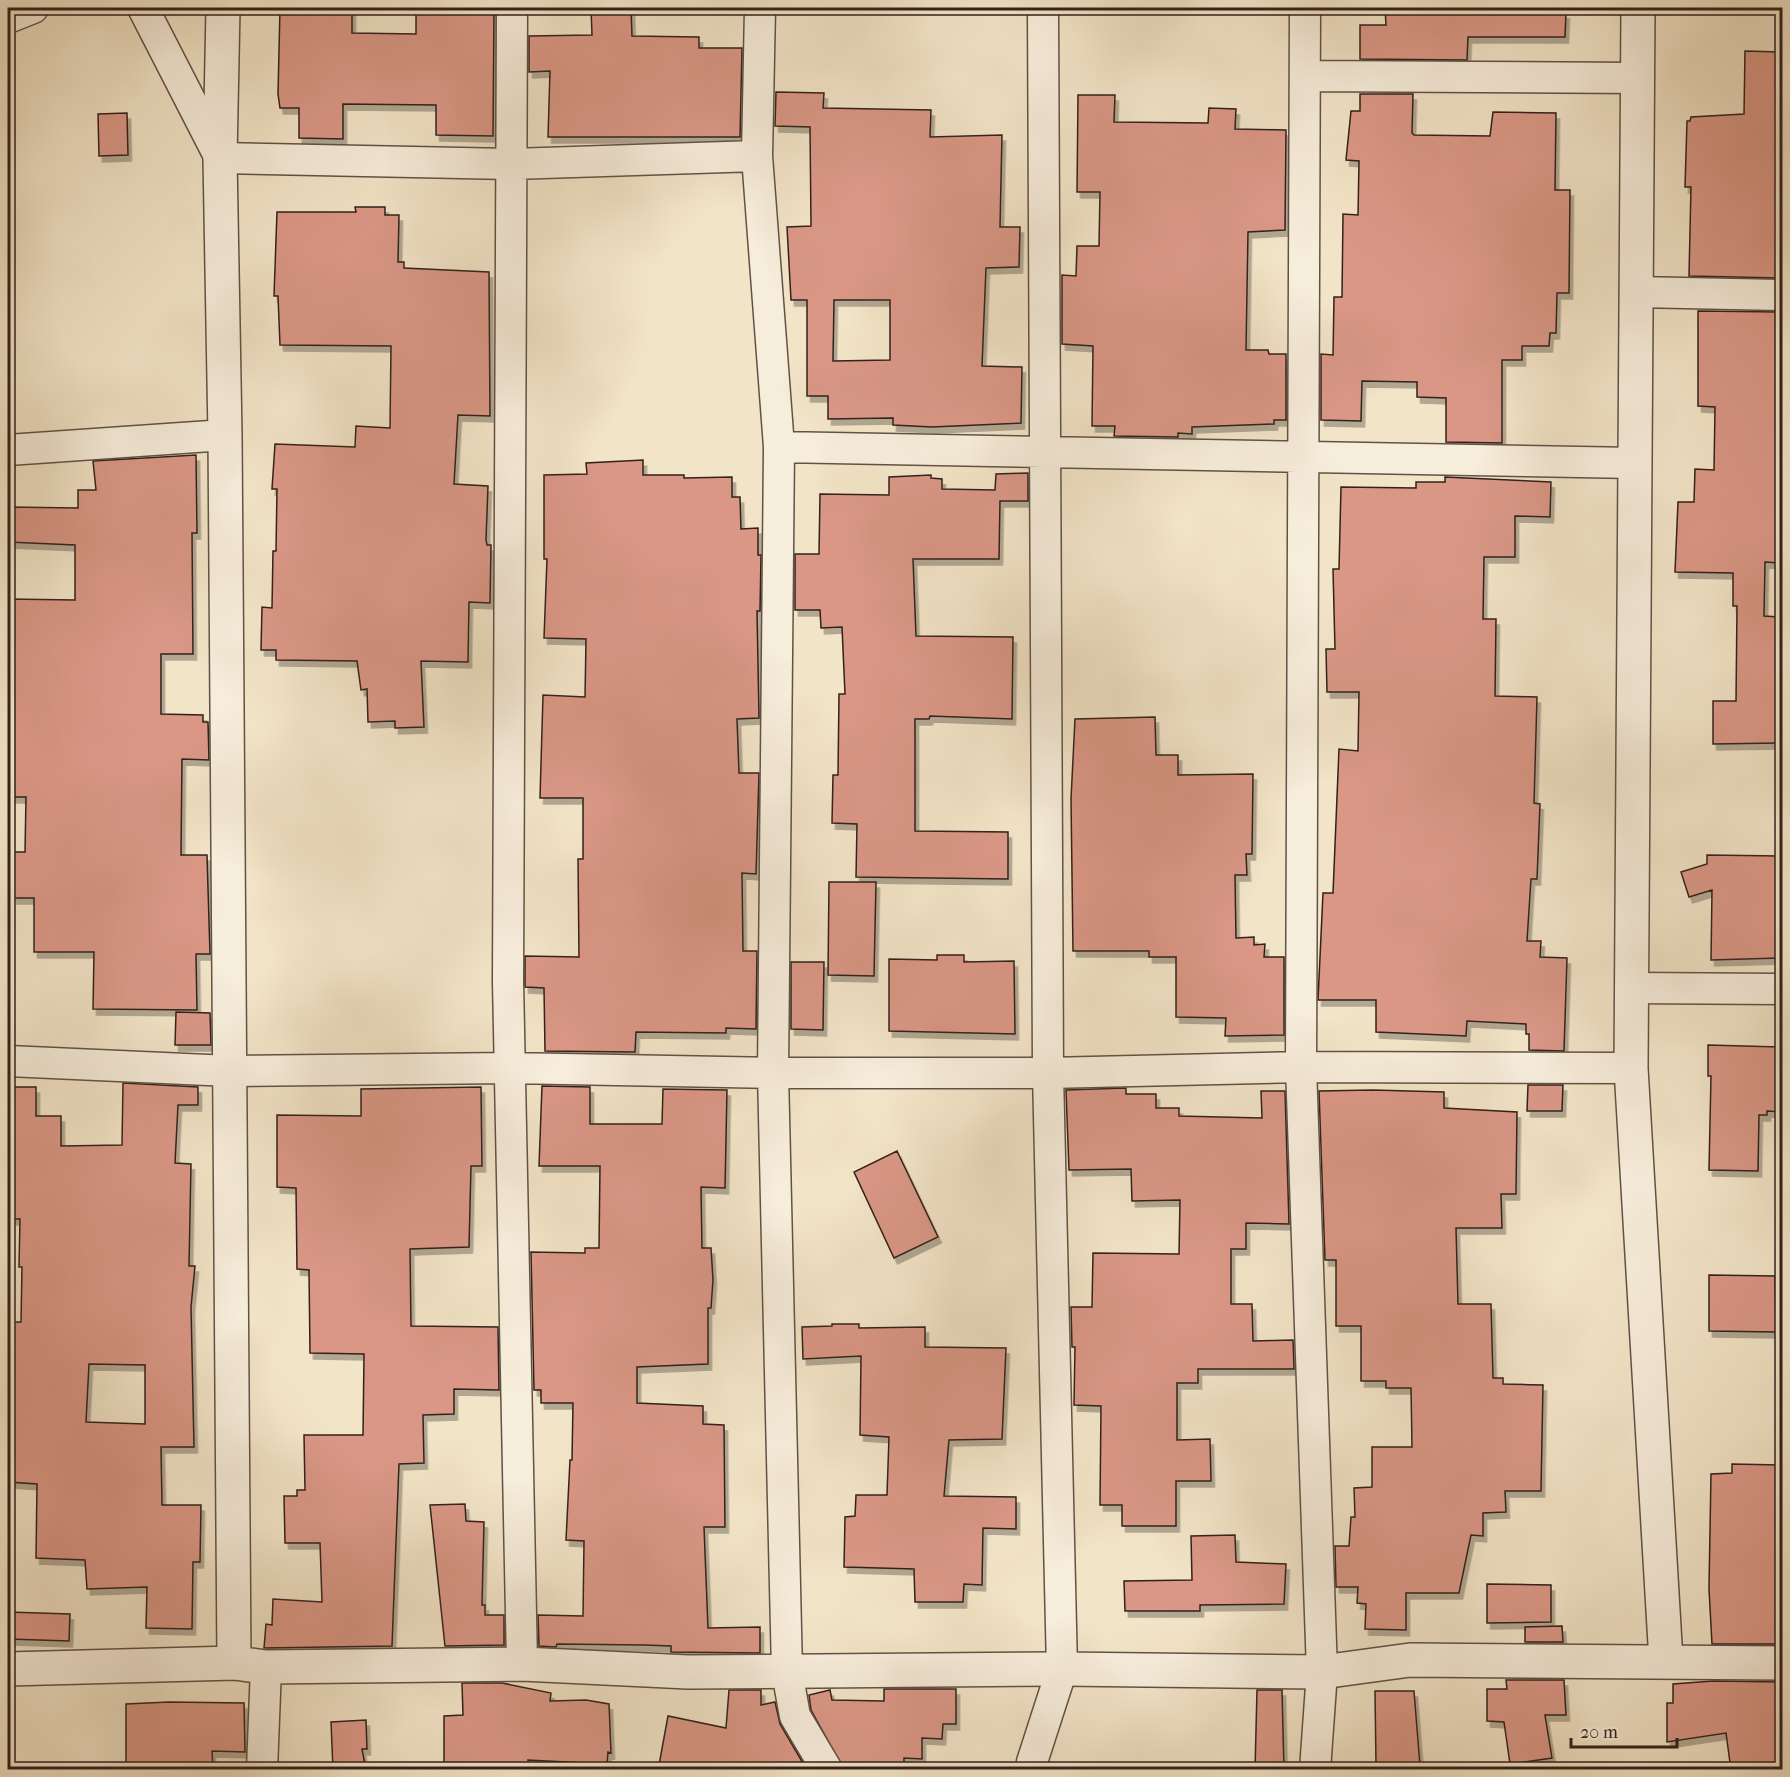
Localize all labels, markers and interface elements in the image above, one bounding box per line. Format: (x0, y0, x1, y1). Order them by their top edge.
scale bar (1571, 1711, 1678, 1749)
text: 20 m (1580, 1722, 1618, 1743)

